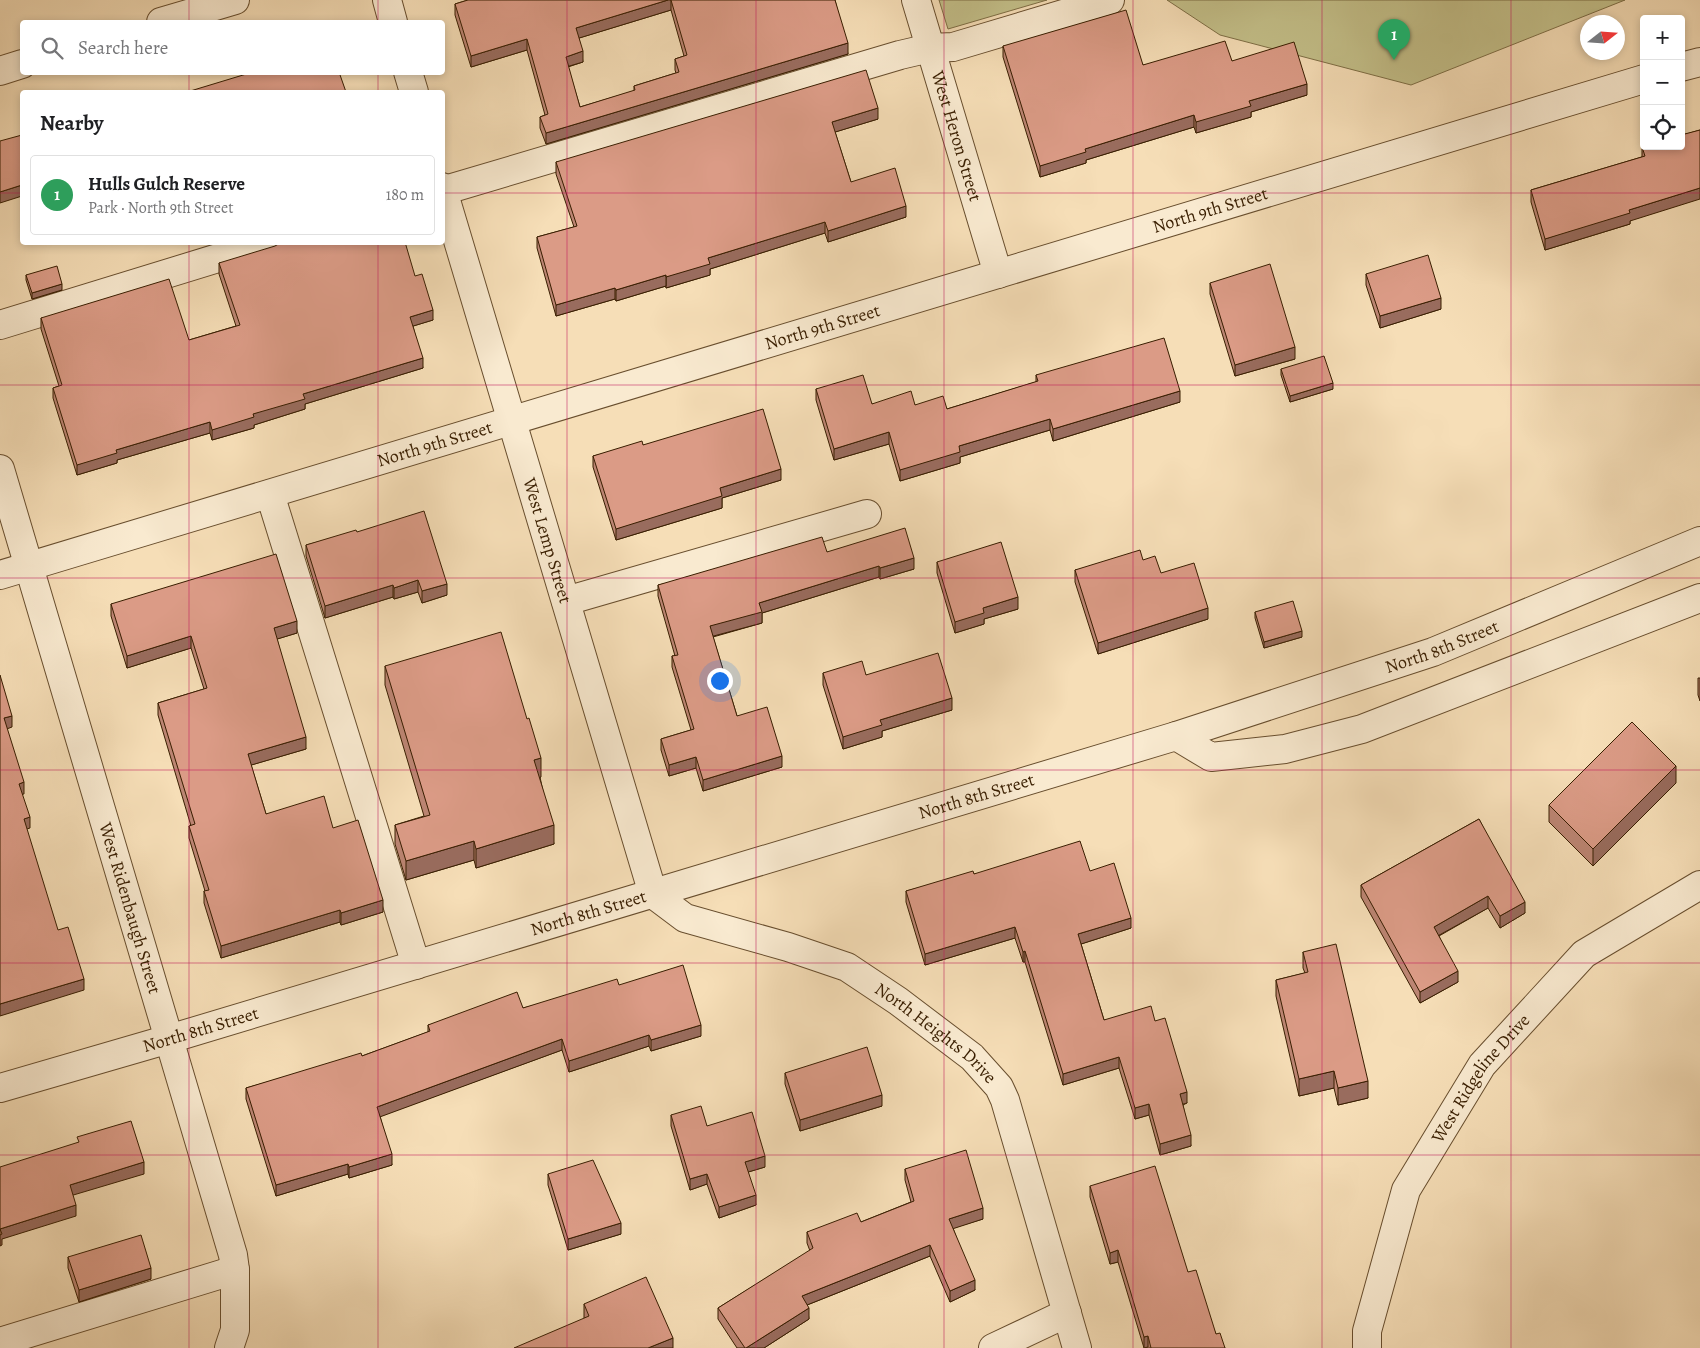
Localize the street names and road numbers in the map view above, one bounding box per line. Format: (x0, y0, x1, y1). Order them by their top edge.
street label: West Heron Street (926, 67, 988, 204)
street label: North 9th Street (1150, 181, 1271, 239)
street label: North 9th Street (762, 298, 883, 356)
street label: North 9th Street (374, 415, 495, 473)
street label: West Lemp Street (517, 474, 578, 606)
street label: North 8th Street (1382, 614, 1502, 679)
street label: North 8th Street (915, 767, 1037, 825)
street label: West Ridenbaugh Street (93, 819, 167, 997)
street label: North 8th Street (528, 884, 649, 942)
street label: North Heights Drive (870, 977, 1002, 1088)
street label: North 8th Street (140, 1001, 262, 1058)
street label: West Ridgeline Drive (1425, 1009, 1535, 1148)

